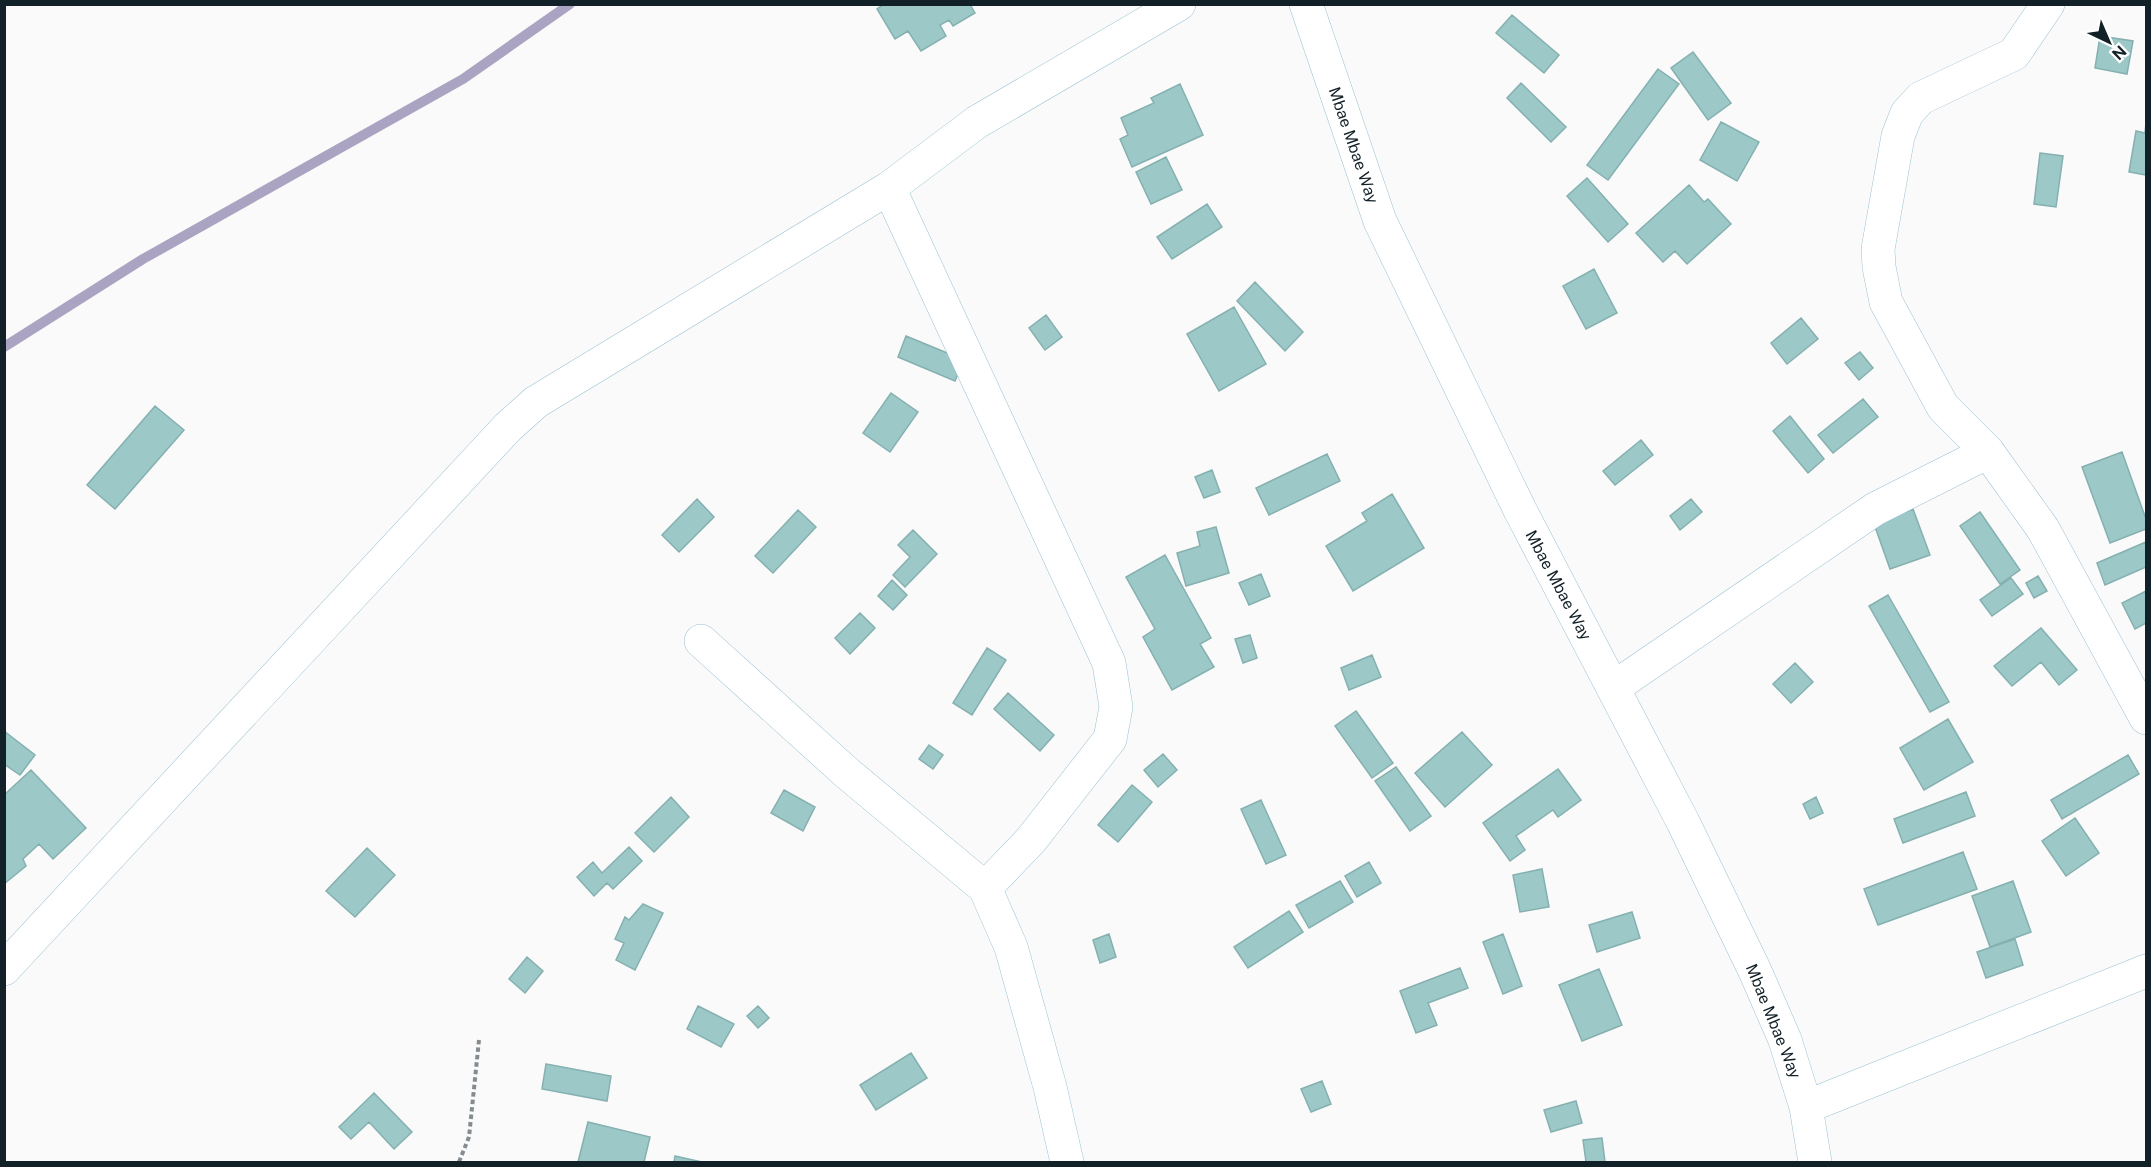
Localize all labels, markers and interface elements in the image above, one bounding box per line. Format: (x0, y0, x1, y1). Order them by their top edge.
north arrow (2079, 12, 2139, 72)
text: N (2108, 41, 2130, 64)
street label: Mbae Mbae Way (1325, 84, 1383, 206)
street label: Mbae Mbae Way (1522, 527, 1596, 644)
street label: Mbae Mbae Way (1742, 961, 1805, 1082)

